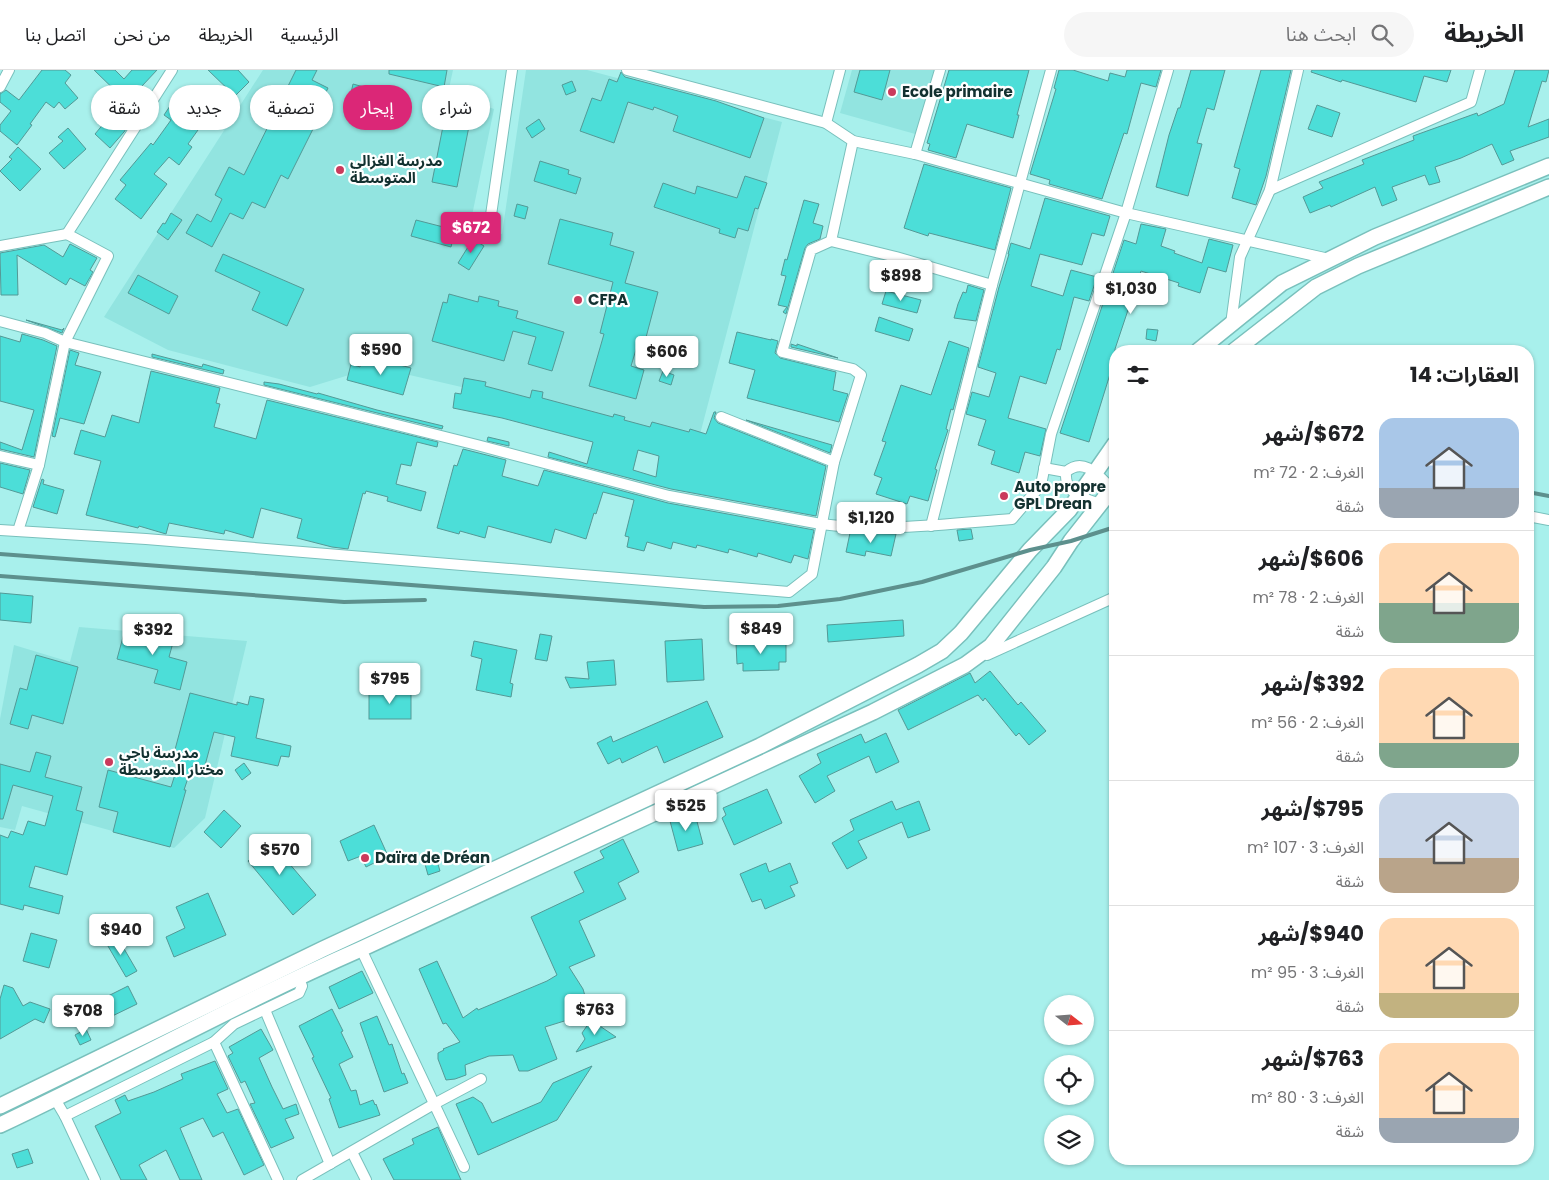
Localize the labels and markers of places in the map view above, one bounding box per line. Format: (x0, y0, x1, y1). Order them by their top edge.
place label: Ecole primaire (902, 81, 1013, 102)
marker: Ecole primaire (886, 86, 898, 98)
place label: مدرسة الغزالي المتوسطة (350, 150, 443, 188)
marker: مدرسة الغزالي المتوسطة (334, 164, 346, 176)
pin: $672 (441, 212, 501, 254)
pin: $898 (871, 260, 931, 302)
pin: $1,030 (1090, 272, 1172, 315)
place label: CFPA (588, 289, 628, 310)
marker: CFPA (572, 294, 584, 306)
pin: $590 (351, 334, 411, 376)
pin: $606 (637, 336, 697, 378)
place label: Auto propre GPL Drean (1014, 476, 1106, 514)
marker: Auto propre GPL Drean (998, 490, 1010, 502)
pin: $1,120 (830, 502, 912, 544)
pin: $849 (731, 612, 791, 655)
pin: $392 (123, 614, 183, 656)
pin: $795 (360, 662, 420, 705)
place label: مدرسة باجي مختار المتوسطة (119, 742, 224, 780)
marker: مدرسة باجي مختار المتوسطة (103, 756, 115, 768)
pin: $525 (656, 790, 716, 832)
pin: $570 (250, 834, 310, 876)
place label: Daïra de Dréan (375, 847, 490, 868)
marker: Daïra de Dréan (359, 852, 371, 864)
pin: $940 (91, 914, 151, 956)
pin: $708 (53, 994, 113, 1037)
pin: $763 (565, 994, 625, 1036)

